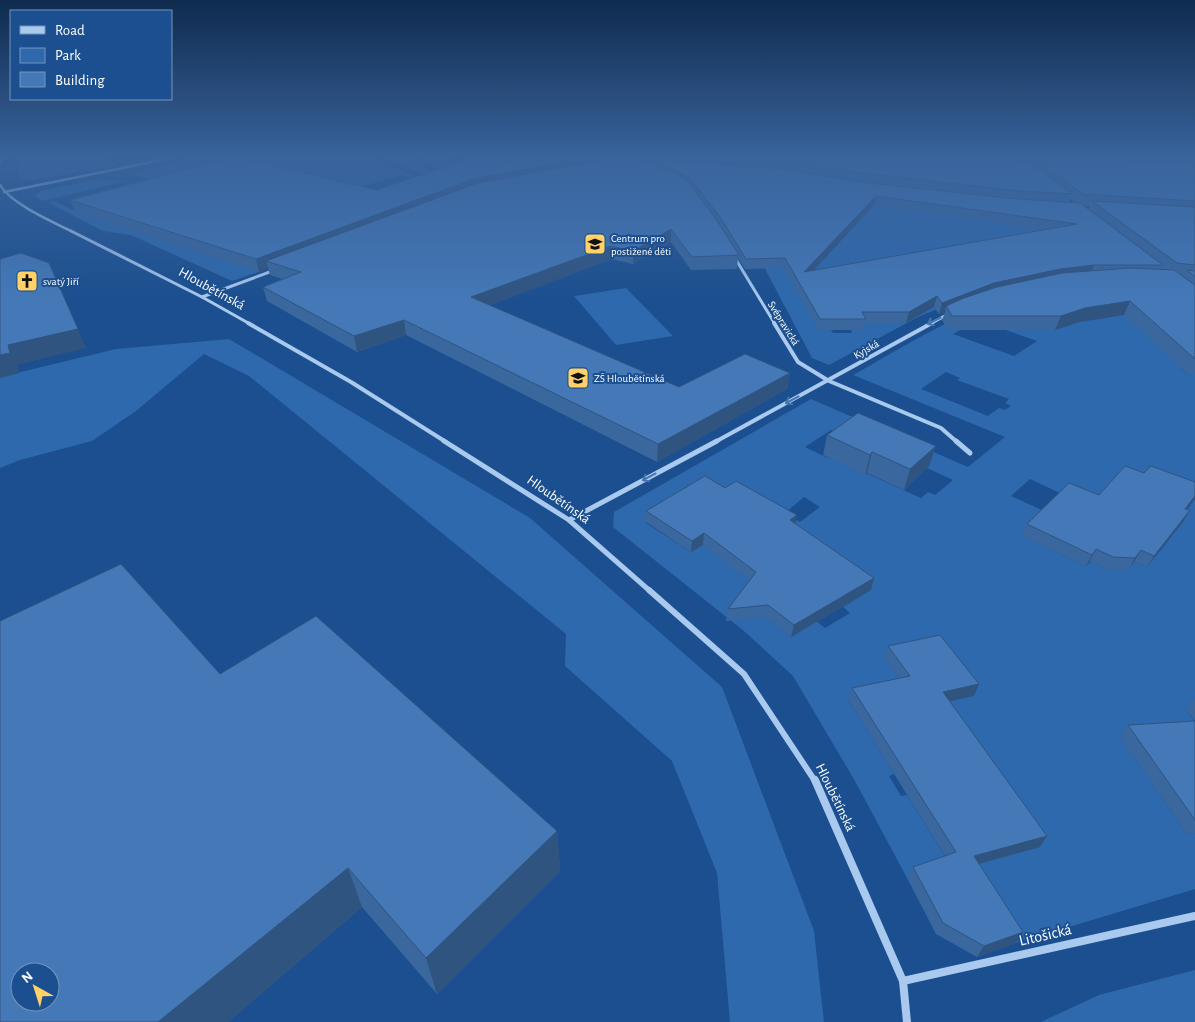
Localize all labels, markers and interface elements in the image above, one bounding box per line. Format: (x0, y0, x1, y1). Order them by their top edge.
legend (10, 10, 172, 100)
text: Road (55, 23, 85, 38)
text: Park (55, 48, 81, 63)
text: Building (55, 73, 105, 88)
school or university icon: Centrum pro postižené děti (583, 232, 607, 256)
place label: Centrum pro postižené děti (611, 233, 671, 257)
street label: Hloubětínská (176, 265, 248, 313)
church icon: svatý Jiří (15, 269, 39, 293)
place label: svatý Jiří (43, 276, 79, 287)
street label: Svépravická (766, 299, 801, 347)
one-way arrow (926, 316, 941, 326)
street label: Kyjská (852, 338, 881, 361)
school or university icon: ZŠ Hloubětínská (566, 366, 590, 390)
place label: ZŠ Hloubětínská (594, 373, 665, 384)
one-way arrow (785, 396, 800, 406)
street label: Hloubětínská (524, 473, 593, 527)
one-way arrow (642, 473, 657, 482)
street label: Hloubětínská (813, 761, 858, 834)
street label: Litošická (1017, 921, 1073, 949)
north arrow (10, 962, 60, 1012)
text: N (19, 969, 36, 986)

